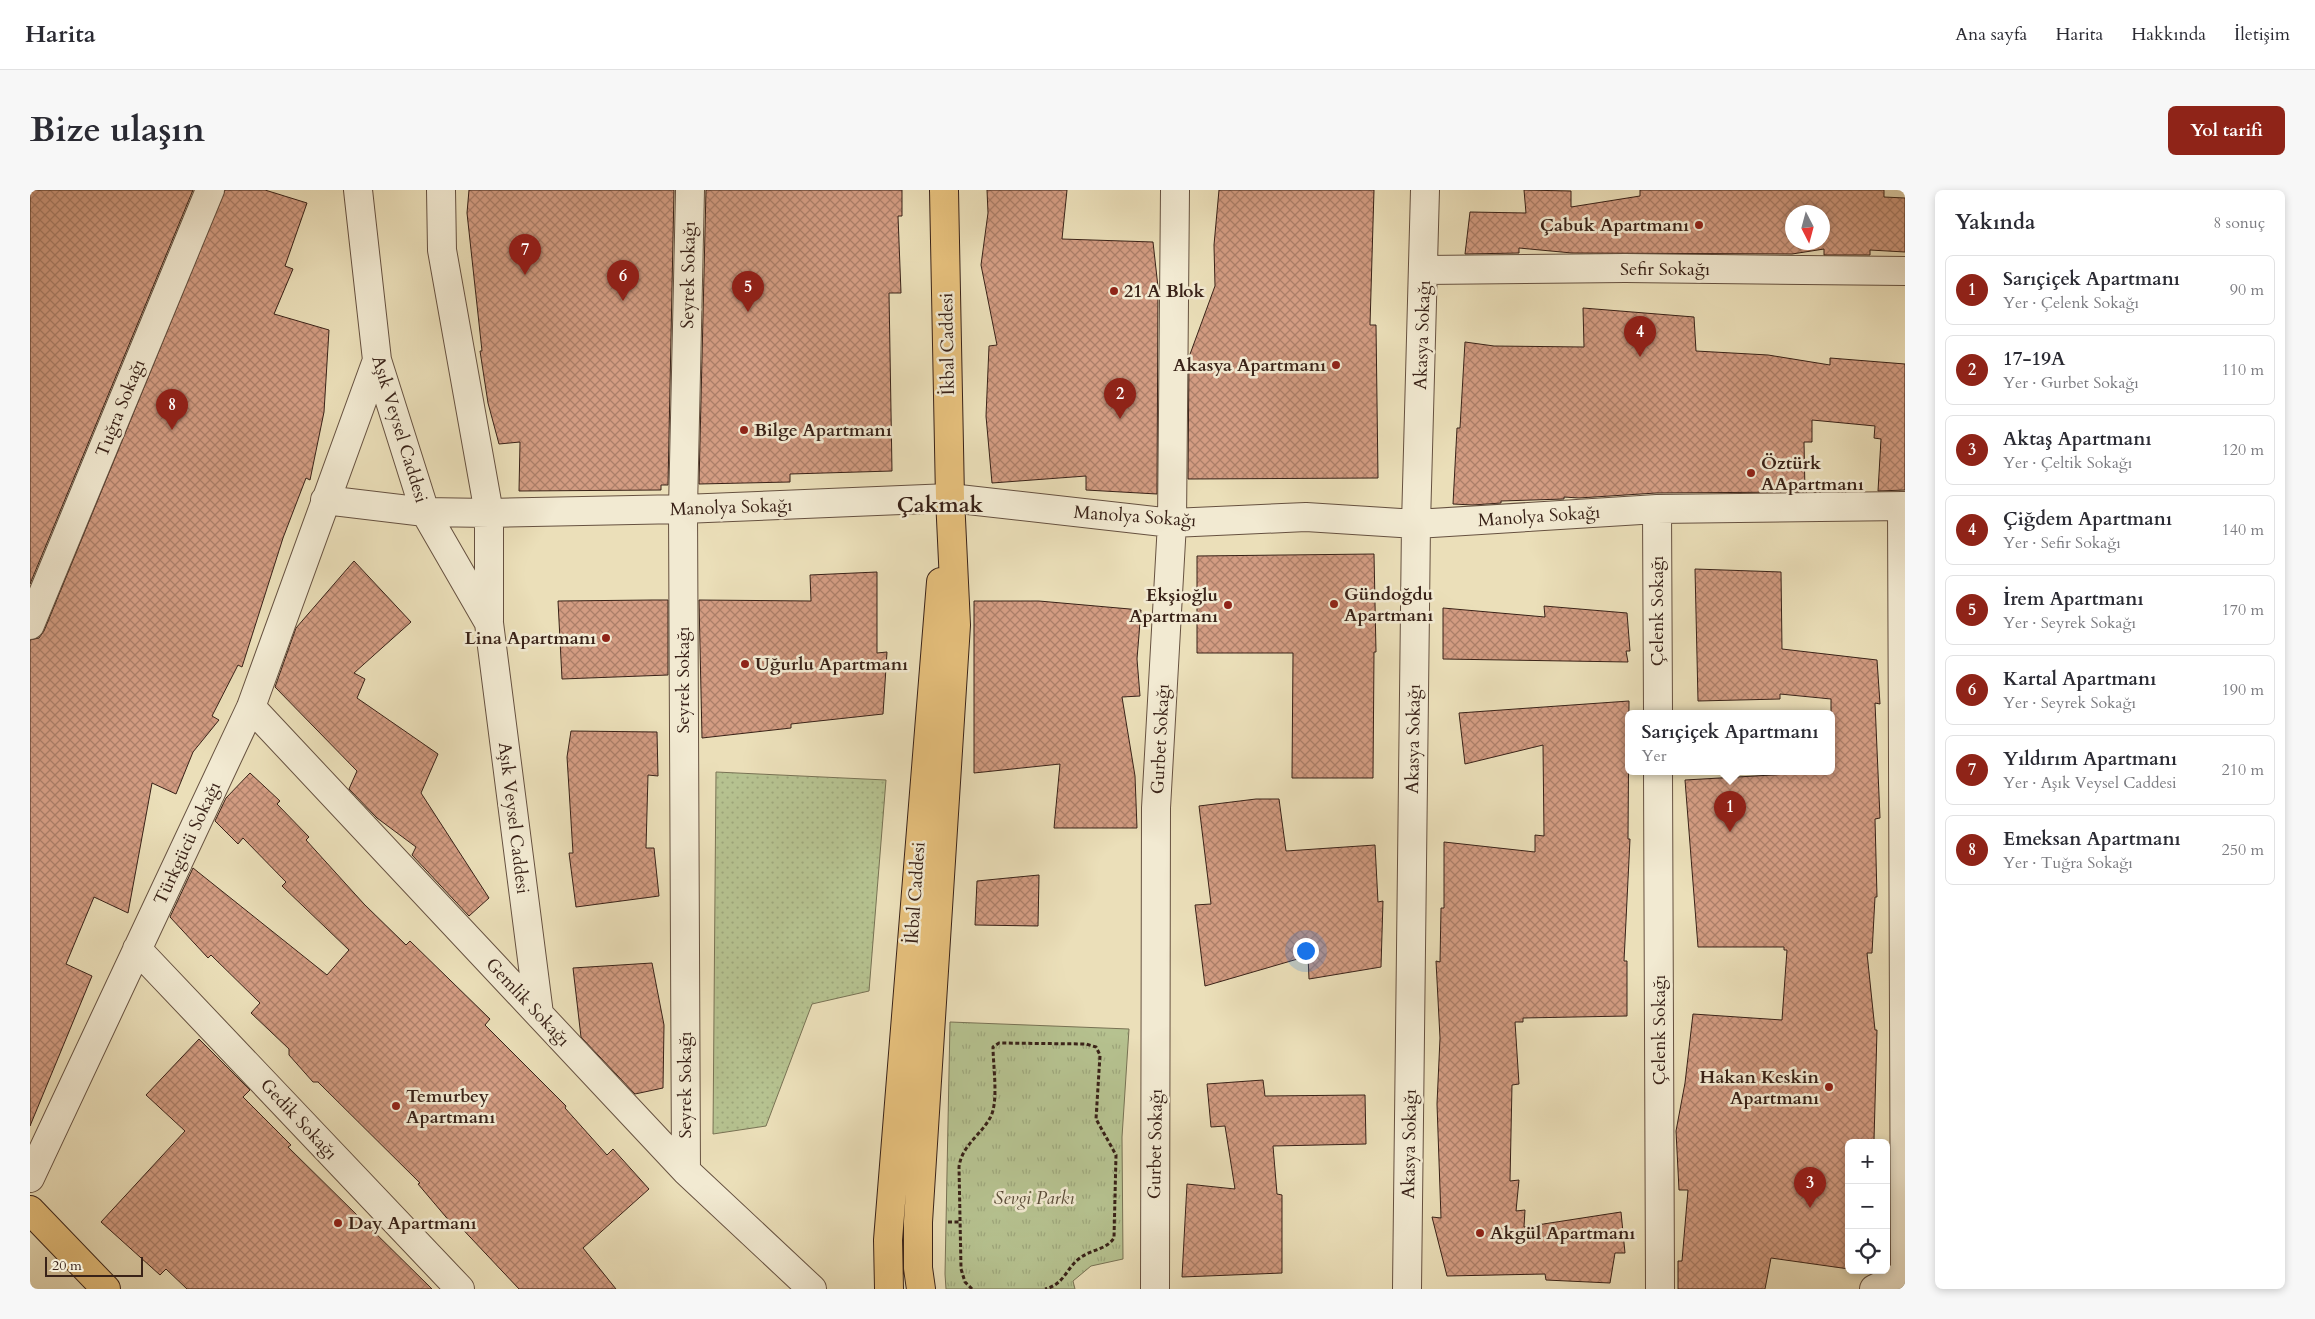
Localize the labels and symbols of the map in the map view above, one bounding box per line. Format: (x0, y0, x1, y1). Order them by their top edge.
north arrow (1785, 205, 1830, 250)
place label: Çabuk Apartmanı (1540, 213, 1689, 238)
marker: Çabuk Apartmanı (1693, 219, 1705, 231)
street label: Seyrek Sokağı (675, 221, 702, 329)
pin: 7 (509, 234, 541, 275)
street label: Sefir Sokağı (1620, 257, 1710, 282)
pin: 6 (607, 260, 639, 301)
pin: 5 (732, 271, 764, 312)
place label: 21 A Blok (1124, 279, 1206, 304)
street label: Akasya Sokağı (1408, 280, 1437, 390)
marker: 21 A Blok (1108, 285, 1120, 297)
street label: İkbal Caddesi (934, 292, 961, 395)
pin: 4 (1624, 316, 1656, 357)
street label: Aşık Veysel Caddesi (365, 352, 434, 506)
place label: Akasya Apartmanı (1173, 353, 1326, 378)
street label: Tuğra Sokağı (89, 355, 151, 461)
marker: Akasya Apartmanı (1330, 359, 1342, 371)
pin: 2 (1104, 378, 1136, 419)
pin: 8 (156, 389, 188, 430)
place label: Bilge Apartmanı (754, 418, 892, 443)
marker: Bilge Apartmanı (738, 424, 750, 436)
place label: Öztürk AApartmanı (1761, 451, 1864, 497)
marker: Öztürk AApartmanı (1745, 467, 1757, 479)
district label: Çakmak (897, 490, 984, 520)
street label: Manolya Sokağı (669, 493, 793, 522)
street label: Manolya Sokağı (1073, 500, 1197, 533)
street label: Manolya Sokağı (1477, 500, 1601, 533)
street label: Çelenk Sokağı (1645, 556, 1670, 666)
place label: Gündoğdu Apartmanı (1344, 582, 1434, 628)
place label: Ekşioğlu Apartmanı (1129, 583, 1218, 629)
marker: Gündoğdu Apartmanı (1328, 598, 1340, 610)
marker: Ekşioğlu Apartmanı (1222, 599, 1234, 611)
place label: Lina Apartmanı (464, 626, 596, 651)
street label: Seyrek Sokağı (671, 626, 696, 734)
marker: Lina Apartmanı (600, 632, 612, 644)
place label: Uğurlu Apartmanı (755, 652, 908, 677)
marker: Uğurlu Apartmanı (739, 658, 751, 670)
street label: Gurbet Sokağı (1145, 683, 1176, 795)
street label: Akasya Sokağı (1400, 684, 1427, 794)
street label: Aşık Veysel Caddesi (492, 741, 535, 895)
street label: Türkgücü Sokağı (148, 777, 227, 909)
pin: 1 (1714, 791, 1746, 832)
street label: İkbal Caddesi (899, 841, 932, 945)
your location (1293, 938, 1319, 964)
street label: Gemlik Sokağı (480, 952, 575, 1052)
street label: Çelenk Sokağı (1647, 975, 1672, 1085)
street label: Seyrek Sokağı (673, 1031, 698, 1139)
place label: Hakan Keskin Apartmanı (1700, 1065, 1819, 1111)
street label: Gedik Sokağı (254, 1073, 343, 1165)
marker: Hakan Keskin Apartmanı (1823, 1081, 1835, 1093)
place label: Temurbey Apartmanı (406, 1084, 495, 1130)
street label: Gurbet Sokağı (1142, 1089, 1169, 1199)
street label: Akasya Sokağı (1396, 1089, 1423, 1199)
marker: Temurbey Apartmanı (390, 1100, 402, 1112)
pin: 3 (1794, 1167, 1826, 1208)
park label: Sevgi Parkı (994, 1186, 1074, 1211)
place label: Day Apartmanı (348, 1211, 477, 1236)
marker: Day Apartmanı (332, 1217, 344, 1229)
place label: Akgül Apartmanı (1490, 1221, 1636, 1246)
marker: Akgül Apartmanı (1474, 1227, 1486, 1239)
scale bar (45, 1254, 142, 1277)

